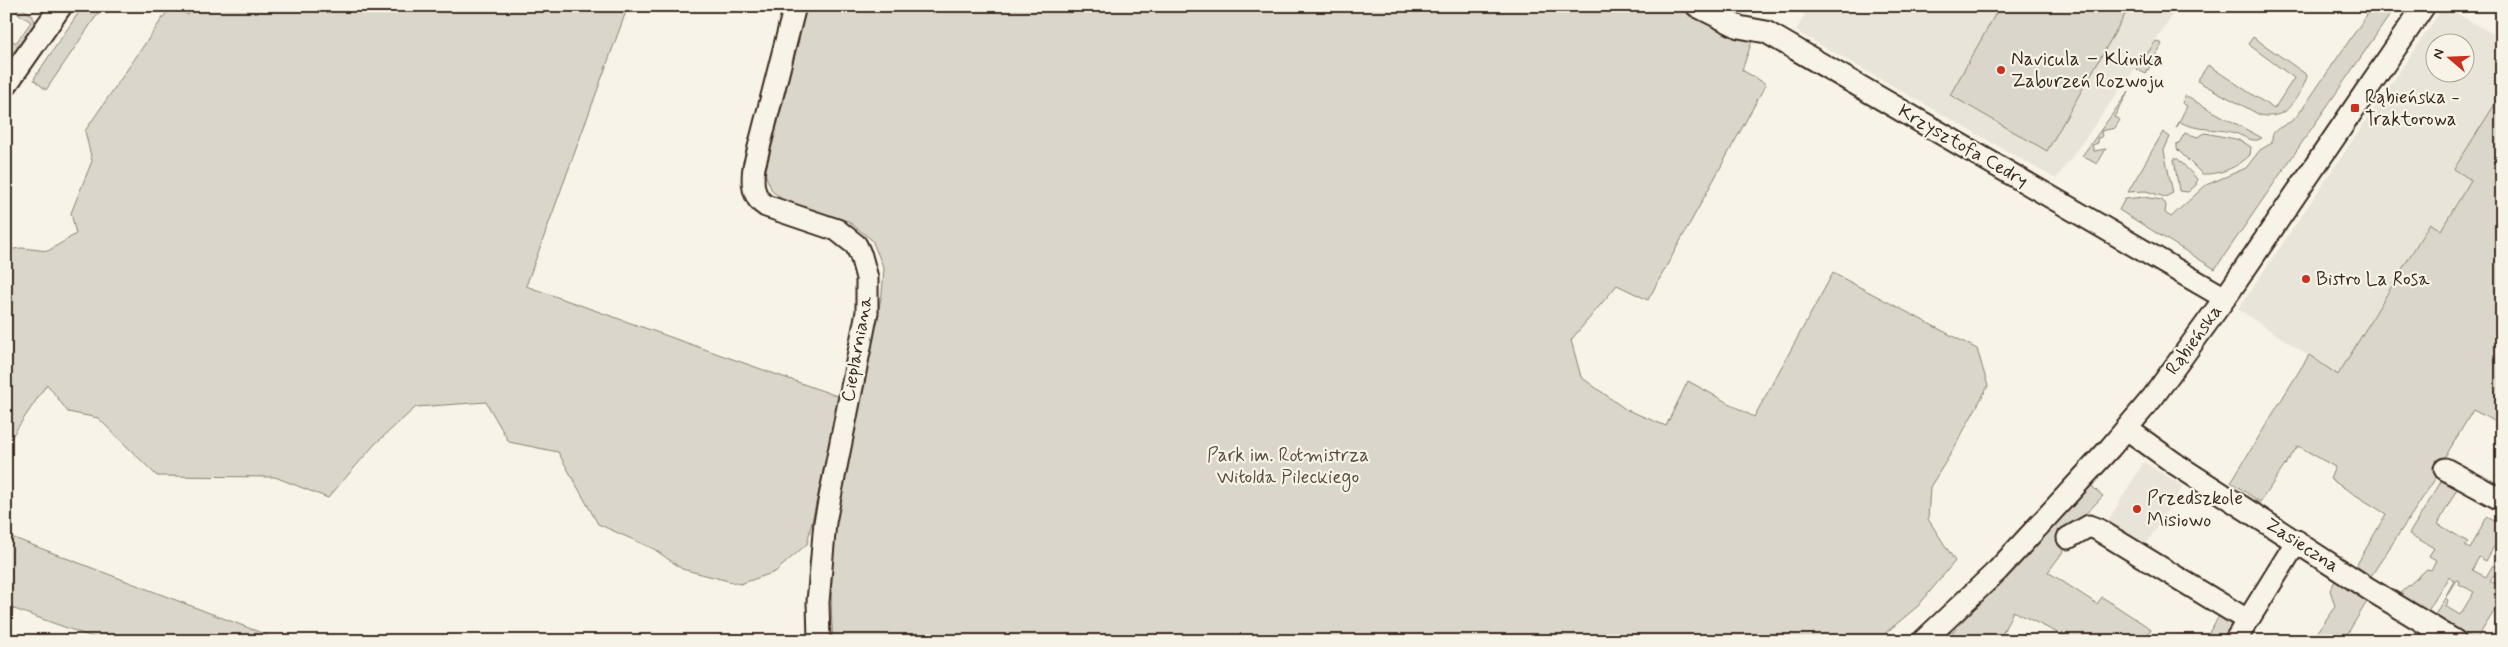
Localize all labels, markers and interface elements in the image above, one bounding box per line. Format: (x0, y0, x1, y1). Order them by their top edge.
north arrow (2426, 32, 2476, 82)
place label: Navicula – Klinika Zaburzeń Rozwoju (2011, 47, 2164, 94)
text: N (2429, 47, 2449, 61)
marker: Navicula – Klinika Zaburzeń Rozwoju (1995, 64, 2007, 76)
place label: Rąbieńska - Traktorowa (2365, 85, 2460, 132)
street label: Krzysztofa Cedry (1893, 99, 2032, 194)
marker: Rąbieńska - Traktorowa (2349, 102, 2361, 114)
place label: Bistro La Rosa (2316, 267, 2430, 292)
marker: Bistro La Rosa (2300, 273, 2312, 285)
street label: Cieplarniana (835, 294, 879, 404)
street label: Rąbieńska (2160, 300, 2228, 380)
park label: Park im. Rotmistrza Witolda Pileckiego (1207, 443, 1369, 492)
place label: Przedszkole Misiowo (2147, 486, 2243, 533)
marker: Przedszkole Misiowo (2131, 503, 2143, 515)
street label: Zasieczna (2260, 512, 2344, 578)

